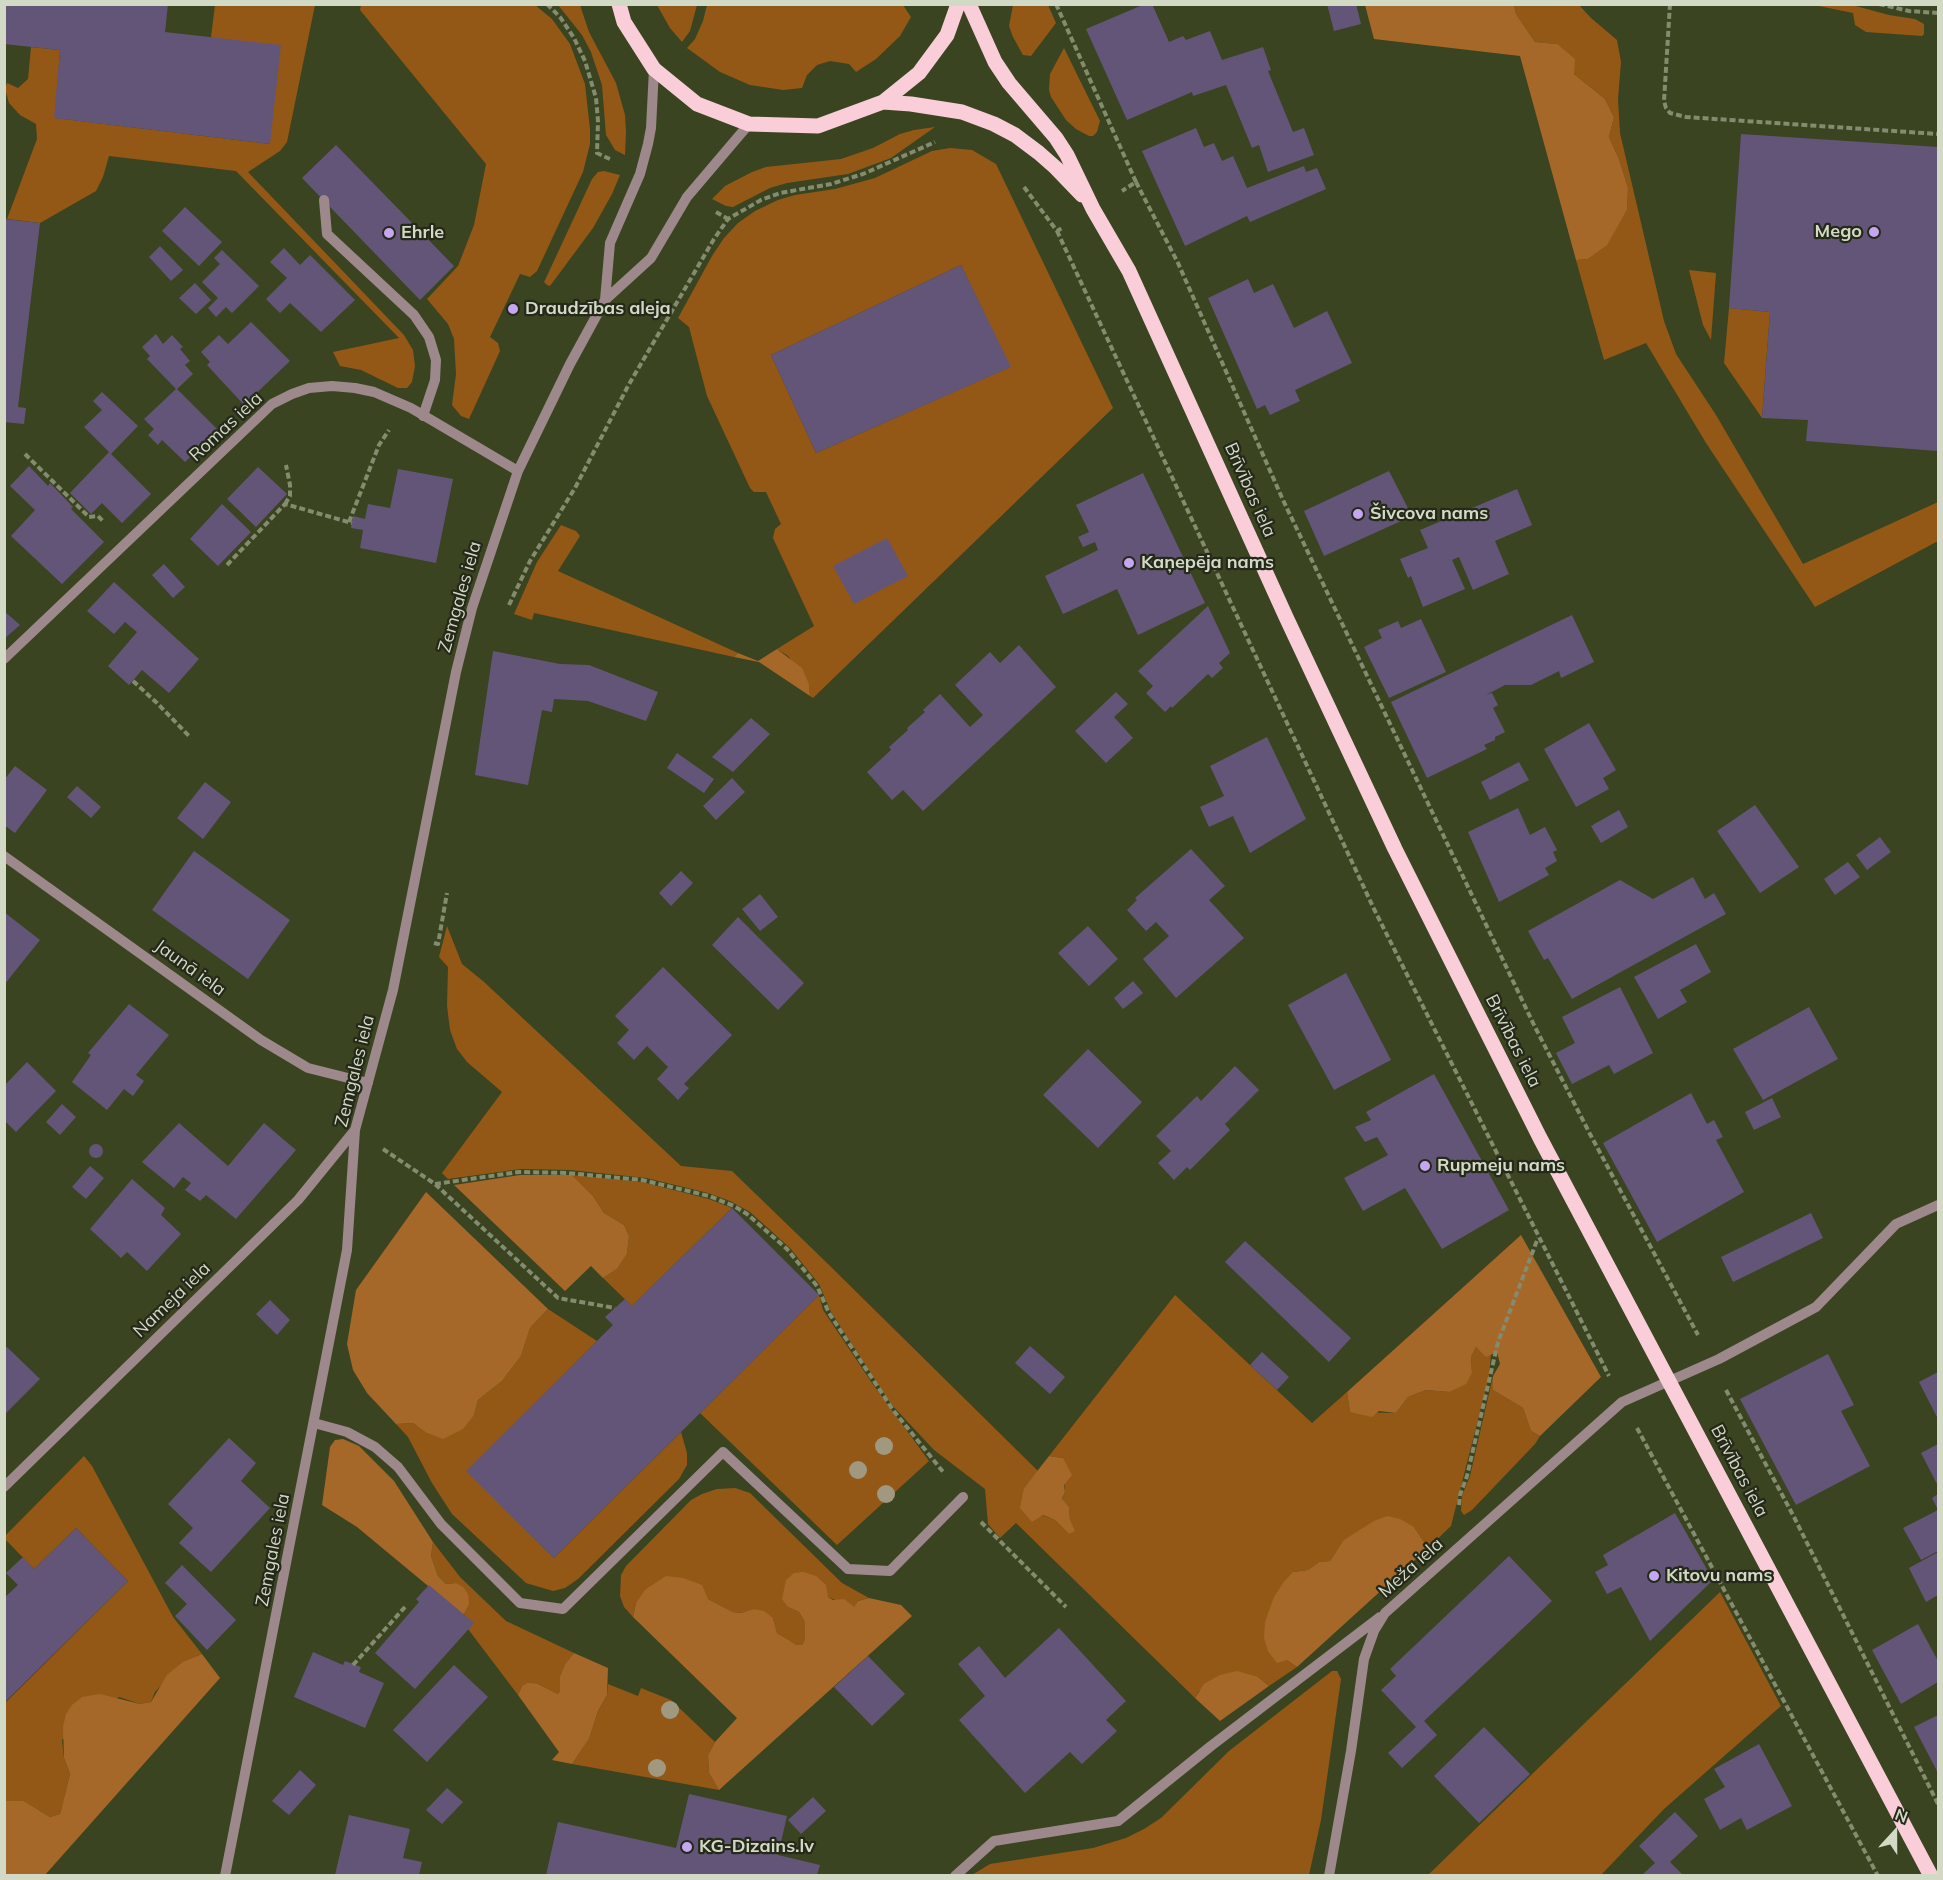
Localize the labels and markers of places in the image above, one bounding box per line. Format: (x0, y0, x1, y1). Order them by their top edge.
place label: Mego (1815, 221, 1862, 243)
place label: Ehrle (401, 222, 444, 244)
marker: Mego (1867, 225, 1881, 239)
marker: Ehrle (382, 226, 396, 240)
place label: Draudzības aleja (525, 298, 671, 320)
marker: Draudzības aleja (506, 302, 520, 316)
place label: Šivcova nams (1370, 503, 1488, 525)
marker: Šivcova nams (1351, 507, 1365, 521)
place label: Kaņepēja nams (1141, 552, 1274, 574)
marker: Kaņepēja nams (1122, 556, 1136, 570)
place label: Rupmeju nams (1437, 1155, 1565, 1177)
marker: Rupmeju nams (1418, 1159, 1432, 1173)
place label: Kitovu nams (1666, 1565, 1773, 1587)
marker: Kitovu nams (1647, 1569, 1661, 1583)
place label: KG-Dizains.lv (699, 1836, 814, 1858)
marker: KG-Dizains.lv (680, 1840, 694, 1854)

